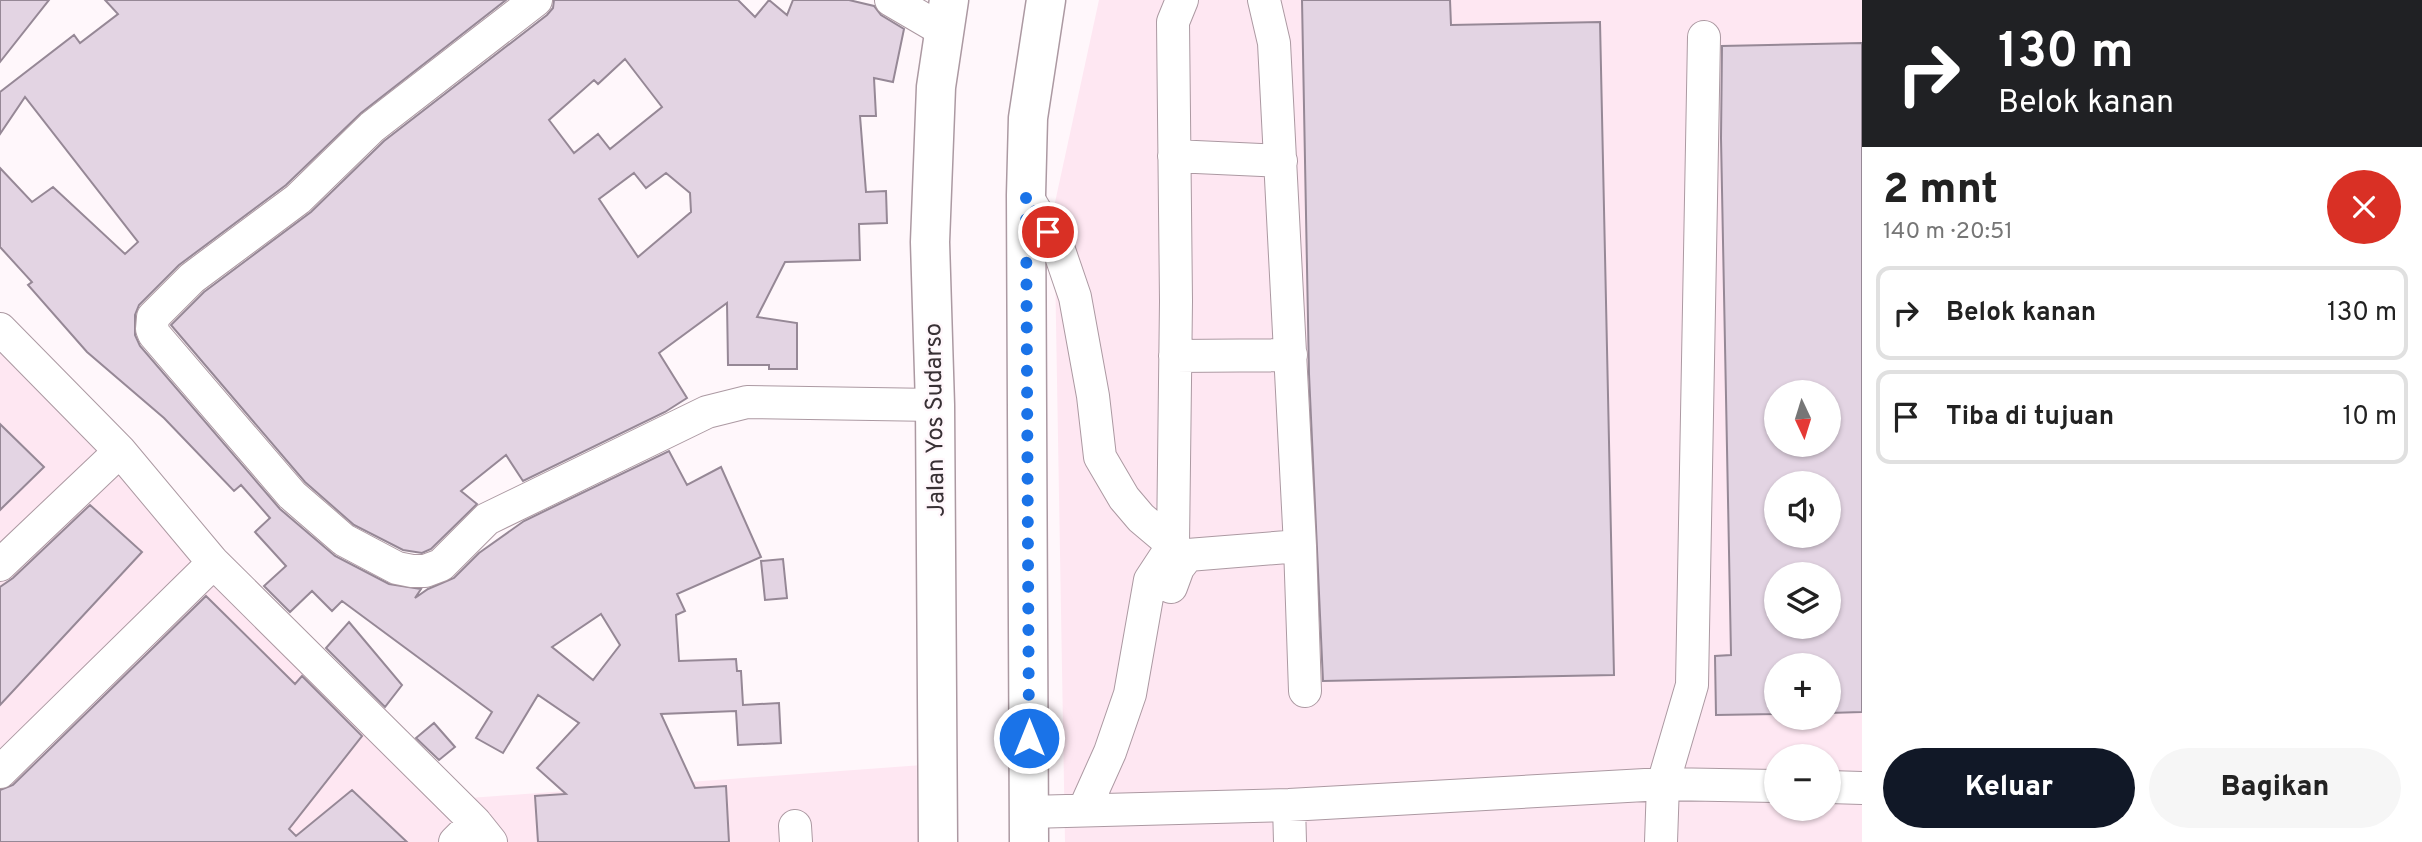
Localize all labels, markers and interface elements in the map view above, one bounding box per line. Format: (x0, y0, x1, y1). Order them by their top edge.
text: 130 m (1998, 23, 2134, 85)
icon: right (1883, 28, 1974, 119)
text: Belok kanan (1998, 84, 2174, 124)
text: 2 mnt (1883, 165, 1998, 218)
button: close (2327, 170, 2401, 244)
pin (1018, 202, 1078, 262)
icon: arrive (1029, 213, 1067, 251)
text: 140 m · 20:51 (1883, 218, 2013, 247)
icon: right (1887, 294, 1925, 332)
text: Belok kanan (1946, 297, 2096, 330)
text: 130 m (2327, 297, 2397, 330)
street label: Jalan Yos Sudarso (919, 323, 953, 517)
north arrow (1764, 380, 1841, 457)
map controls (1764, 380, 1841, 821)
icon: arrive (1887, 398, 1925, 436)
text: Tiba di tujuan (1946, 401, 2114, 434)
text: 10 m (2342, 401, 2397, 434)
button: sound (1764, 471, 1841, 548)
button: layers (1764, 562, 1841, 639)
button: + (1764, 653, 1841, 730)
position arrow (992, 701, 1066, 775)
button: − (1764, 744, 1841, 821)
button: Keluar (1883, 748, 2135, 828)
button: Bagikan (2149, 748, 2401, 828)

